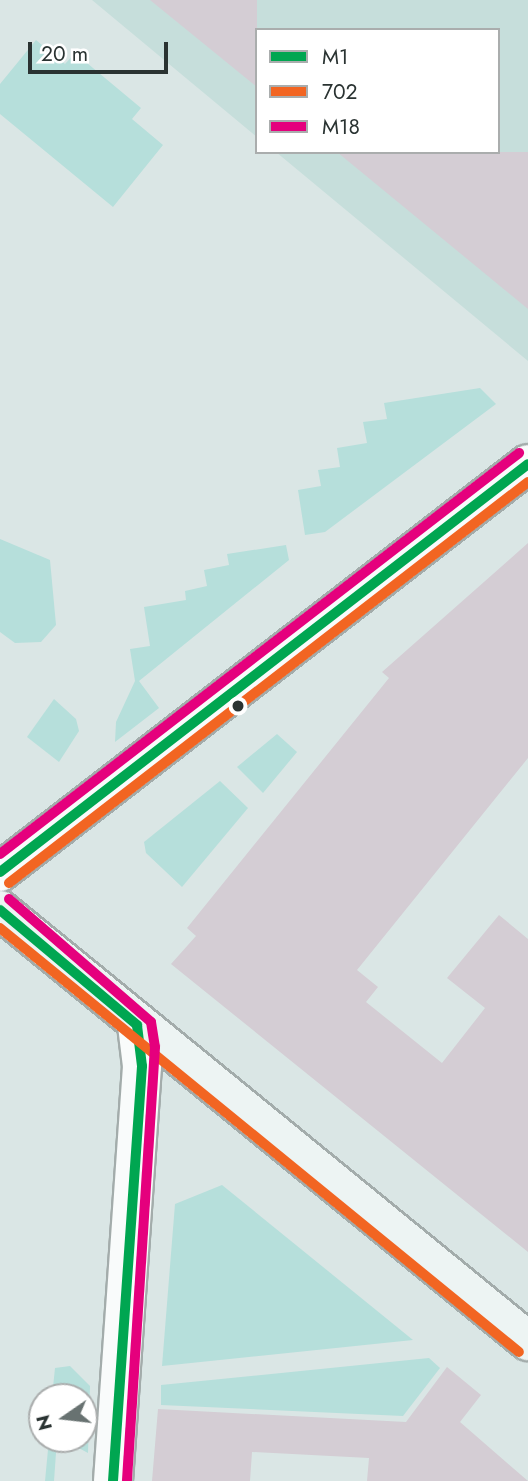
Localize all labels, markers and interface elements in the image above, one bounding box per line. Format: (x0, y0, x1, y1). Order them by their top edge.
scale bar (32, 28, 172, 72)
legend (255, 28, 500, 154)
text: 20 m (41, 39, 88, 69)
text: M1 (322, 42, 348, 72)
text: 702 (322, 77, 358, 107)
text: M18 (322, 112, 360, 142)
unlabelled marker (231, 699, 245, 713)
north arrow (28, 1383, 98, 1453)
text: N (29, 1412, 59, 1433)

